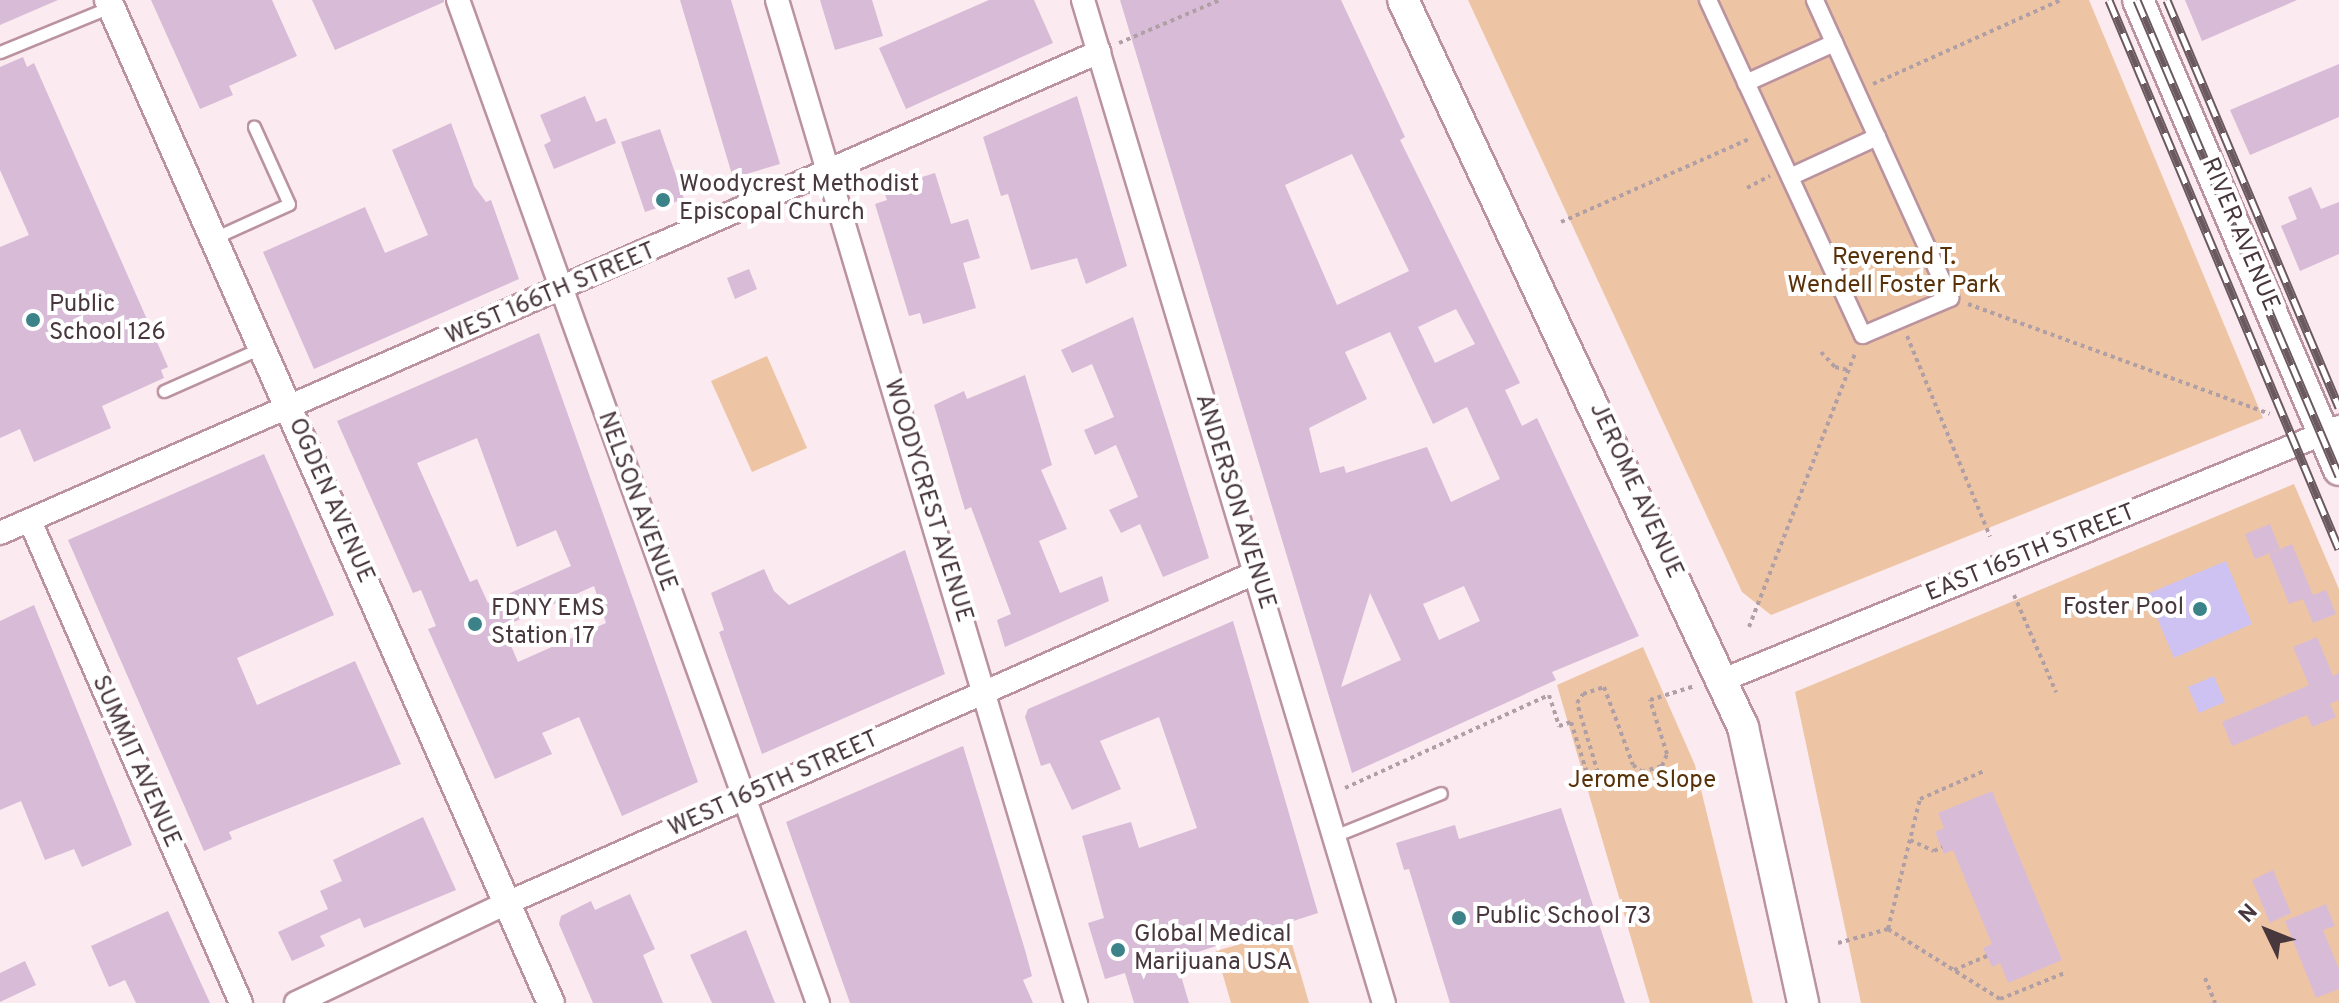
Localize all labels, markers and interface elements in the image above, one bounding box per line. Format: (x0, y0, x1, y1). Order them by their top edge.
street label: RIVER AVENUE (2193, 153, 2285, 317)
place label: Woodycrest Methodist Episcopal Church (679, 172, 919, 228)
marker: Woodycrest Methodist Episcopal Church (654, 191, 672, 209)
street label: WEST 166TH STREET (441, 237, 661, 353)
park label: Reverend T. Wendell Foster Park (1787, 245, 2001, 301)
place label: Public School 126 (49, 292, 166, 348)
marker: Public School 126 (24, 311, 42, 329)
street label: WOODYCREST AVENUE (876, 375, 978, 627)
street label: ANDERSON AVENUE (1187, 390, 1281, 614)
street label: JEROME AVENUE (1582, 398, 1688, 584)
street label: NELSON AVENUE (590, 408, 682, 596)
street label: OGDEN AVENUE (281, 414, 379, 588)
street label: EAST 165TH STREET (1922, 499, 2140, 609)
place label: Foster Pool (2063, 595, 2184, 623)
place label: FDNY EMS Station 17 (491, 596, 606, 652)
marker: Foster Pool (2191, 600, 2209, 618)
marker: FDNY EMS Station 17 (466, 615, 484, 633)
street label: SUMMIT AVENUE (84, 671, 186, 853)
street label: WEST 165TH STREET (664, 725, 884, 845)
park label: Jerome Slope (1568, 768, 1716, 796)
north arrow (2227, 891, 2307, 971)
text: N (2234, 899, 2264, 929)
place label: Public School 73 (1475, 904, 1652, 932)
marker: Public School 73 (1450, 909, 1468, 927)
place label: Global Medical Marijuana USA (1134, 922, 1293, 978)
marker: Global Medical Marijuana USA (1109, 941, 1127, 959)

